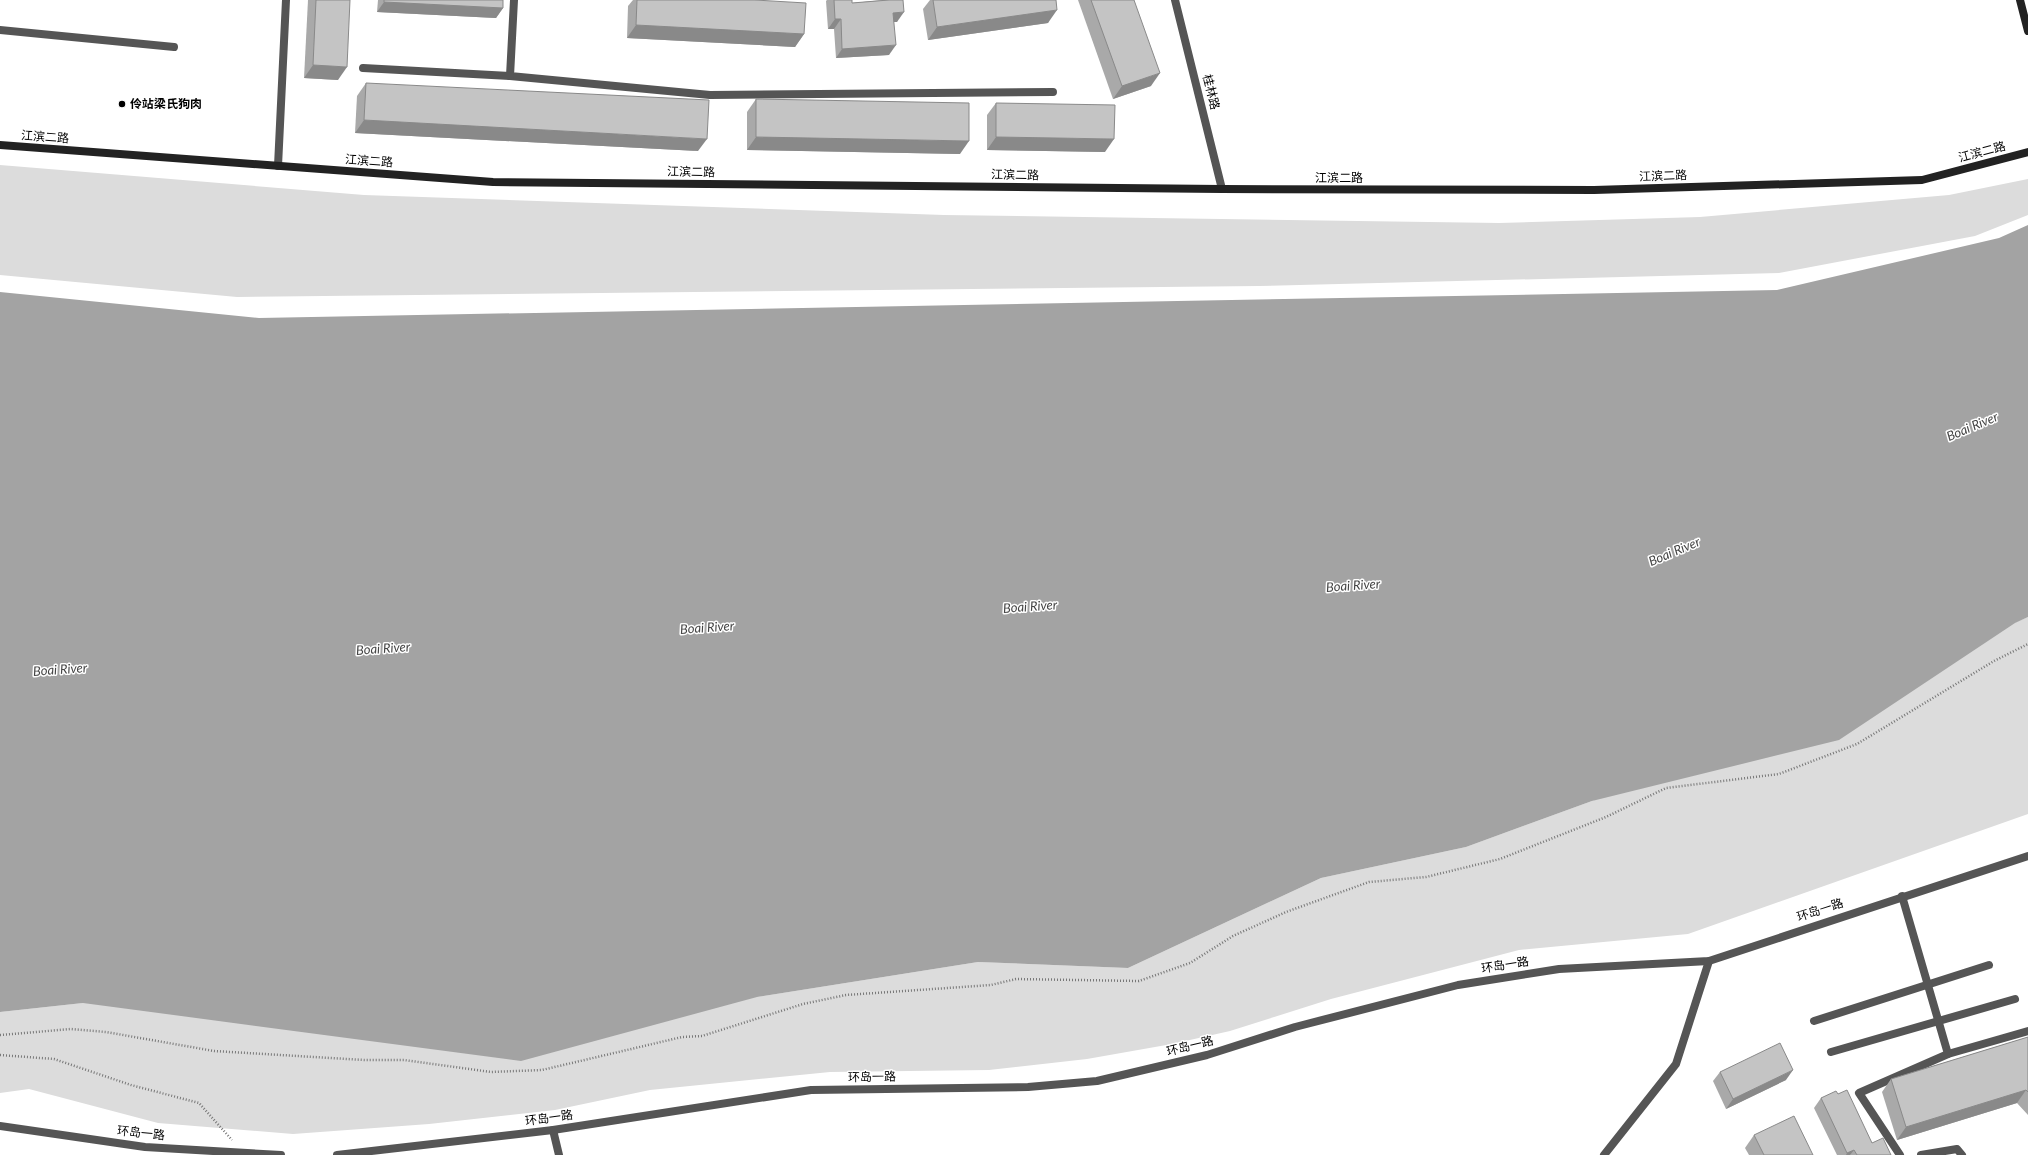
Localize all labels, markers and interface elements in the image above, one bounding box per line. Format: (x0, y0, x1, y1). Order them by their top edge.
street label: 桂林路 (1200, 73, 1223, 111)
place label: 伶站梁氏狗肉 (130, 96, 202, 111)
marker: 伶站梁氏狗肉 (117, 99, 127, 109)
street label: 江滨二路 (21, 127, 70, 146)
street label: 江滨二路 (1957, 138, 2007, 165)
street label: 江滨二路 (345, 151, 394, 170)
street label: 江滨二路 (667, 164, 715, 179)
street label: 江滨二路 (991, 167, 1039, 182)
street label: 江滨二路 (1639, 167, 1687, 184)
street label: 江滨二路 (1315, 170, 1363, 185)
water label: Boai River (1944, 408, 2001, 444)
water label: Boai River (1646, 533, 1703, 569)
water label: Boai River (1325, 575, 1381, 595)
water label: Boai River (1002, 596, 1058, 616)
water label: Boai River (679, 617, 735, 637)
water label: Boai River (355, 638, 411, 658)
water label: Boai River (32, 659, 88, 679)
street label: 环岛一路 (1795, 895, 1845, 924)
street label: 环岛一路 (1480, 953, 1530, 976)
street label: 环岛一路 (1165, 1032, 1215, 1059)
street label: 环岛一路 (848, 1069, 896, 1084)
street label: 环岛一路 (524, 1107, 574, 1128)
street label: 环岛一路 (116, 1123, 166, 1142)

